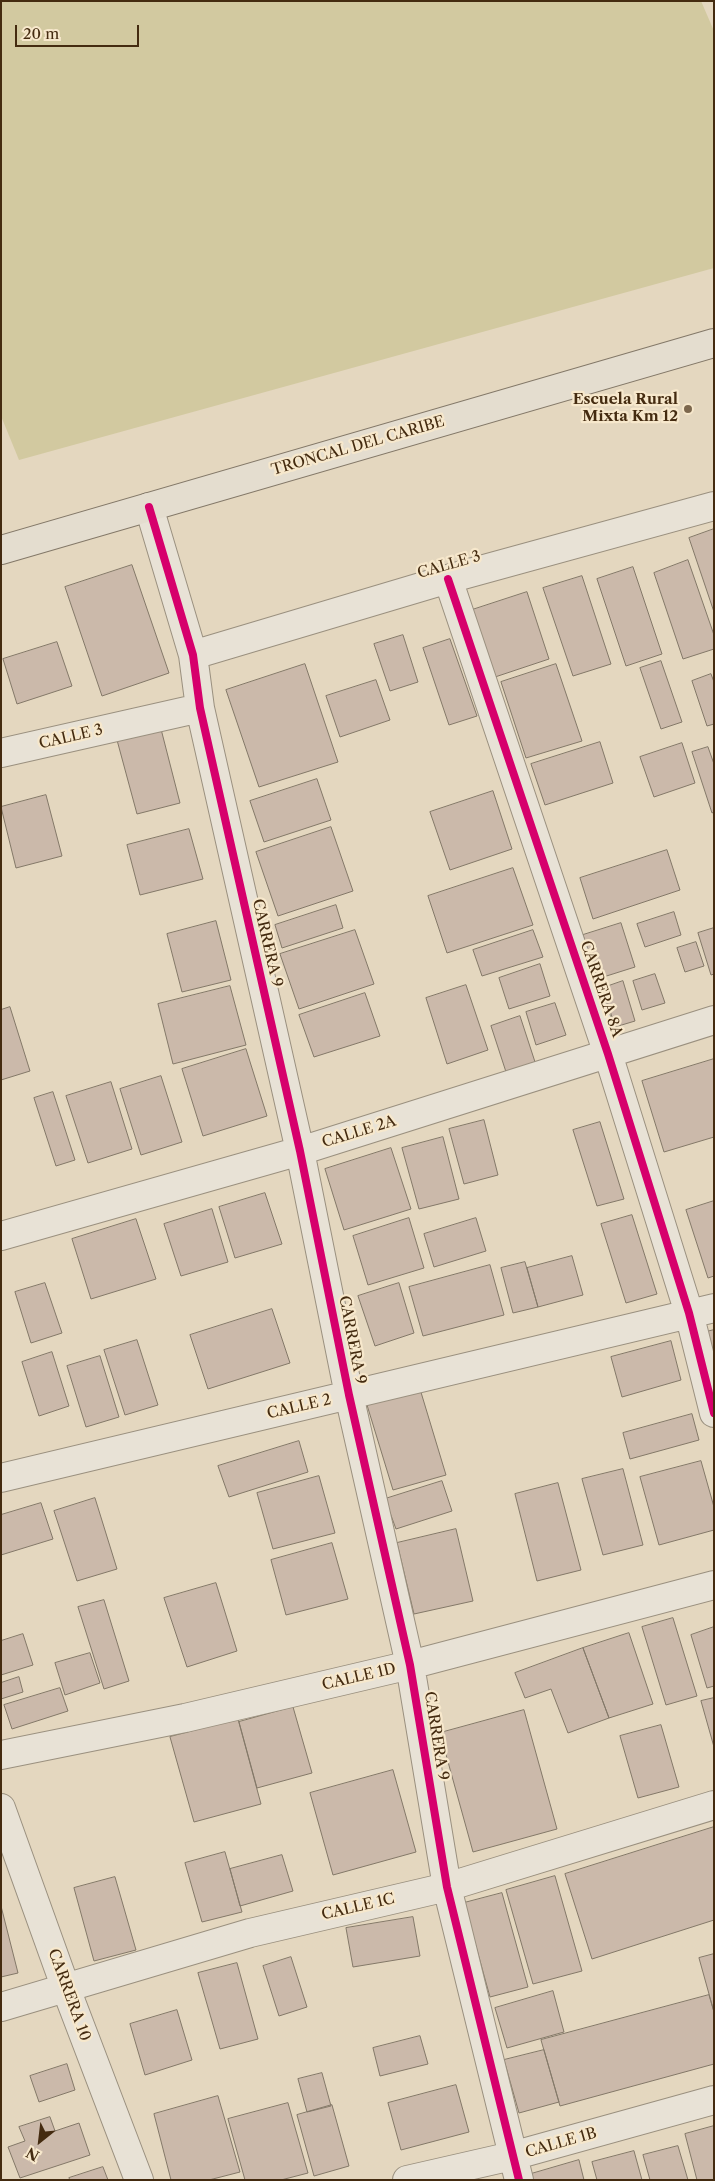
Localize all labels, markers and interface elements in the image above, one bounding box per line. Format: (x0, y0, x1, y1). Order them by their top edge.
scale bar (18, 15, 141, 47)
text: 20 m (23, 24, 59, 43)
place label: Escuela Rural Mixta Km 12 (573, 391, 678, 426)
marker: Escuela Rural Mixta Km 12 (682, 403, 694, 415)
street label: TRONCAL DEL CARIBE (269, 413, 447, 479)
street label: CALLE 3 (415, 547, 483, 583)
street label: CALLE 3 (37, 721, 105, 753)
street label: CARRERA 9 (248, 897, 286, 989)
street label: CARRERA 8A (576, 938, 626, 1040)
street label: CALLE 2A (320, 1112, 398, 1152)
street label: CARRERA 9 (335, 1294, 369, 1386)
street label: CALLE 2 (265, 1391, 333, 1423)
street label: CALLE 1D (320, 1660, 398, 1694)
street label: CARRERA 9 (420, 1690, 452, 1782)
street label: CALLE 1C (320, 1890, 396, 1924)
street label: CARRERA 10 (44, 1946, 94, 2044)
north arrow (15, 2116, 65, 2166)
street label: CALLE 1B (523, 2124, 599, 2162)
text: N (23, 2143, 42, 2165)

